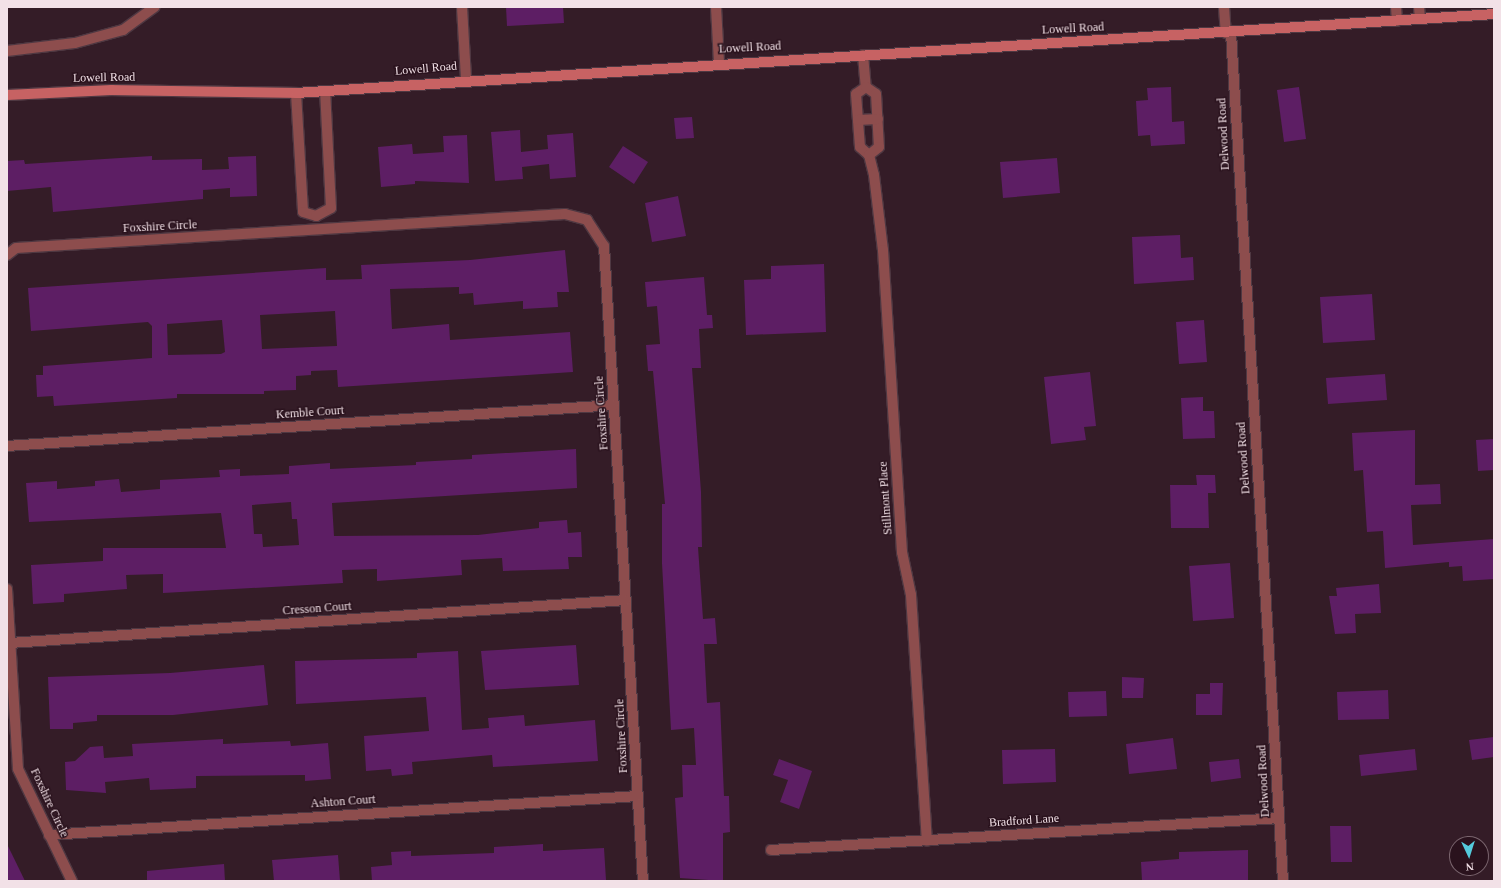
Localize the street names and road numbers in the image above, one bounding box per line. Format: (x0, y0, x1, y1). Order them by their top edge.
street label: Lowell Road (1042, 20, 1104, 38)
street label: Lowell Road (719, 39, 781, 57)
street label: Lowell Road (394, 59, 458, 79)
street label: Lowell Road (73, 70, 135, 86)
street label: Delwood Road (1215, 98, 1233, 170)
street label: Foxshire Circle (123, 218, 197, 236)
street label: Foxshire Circle (592, 375, 612, 451)
street label: Kemble Court (275, 403, 345, 423)
street label: Delwood Road (1234, 421, 1254, 495)
street label: Stillmont Place (876, 461, 896, 535)
street label: Cresson Court (282, 599, 352, 619)
street label: Foxshire Circle (613, 699, 631, 773)
street label: Delwood Road (1255, 745, 1273, 817)
street label: Foxshire Circle (27, 766, 71, 840)
street label: Ashton Court (310, 793, 376, 811)
street label: Bradford Lane (988, 811, 1060, 831)

